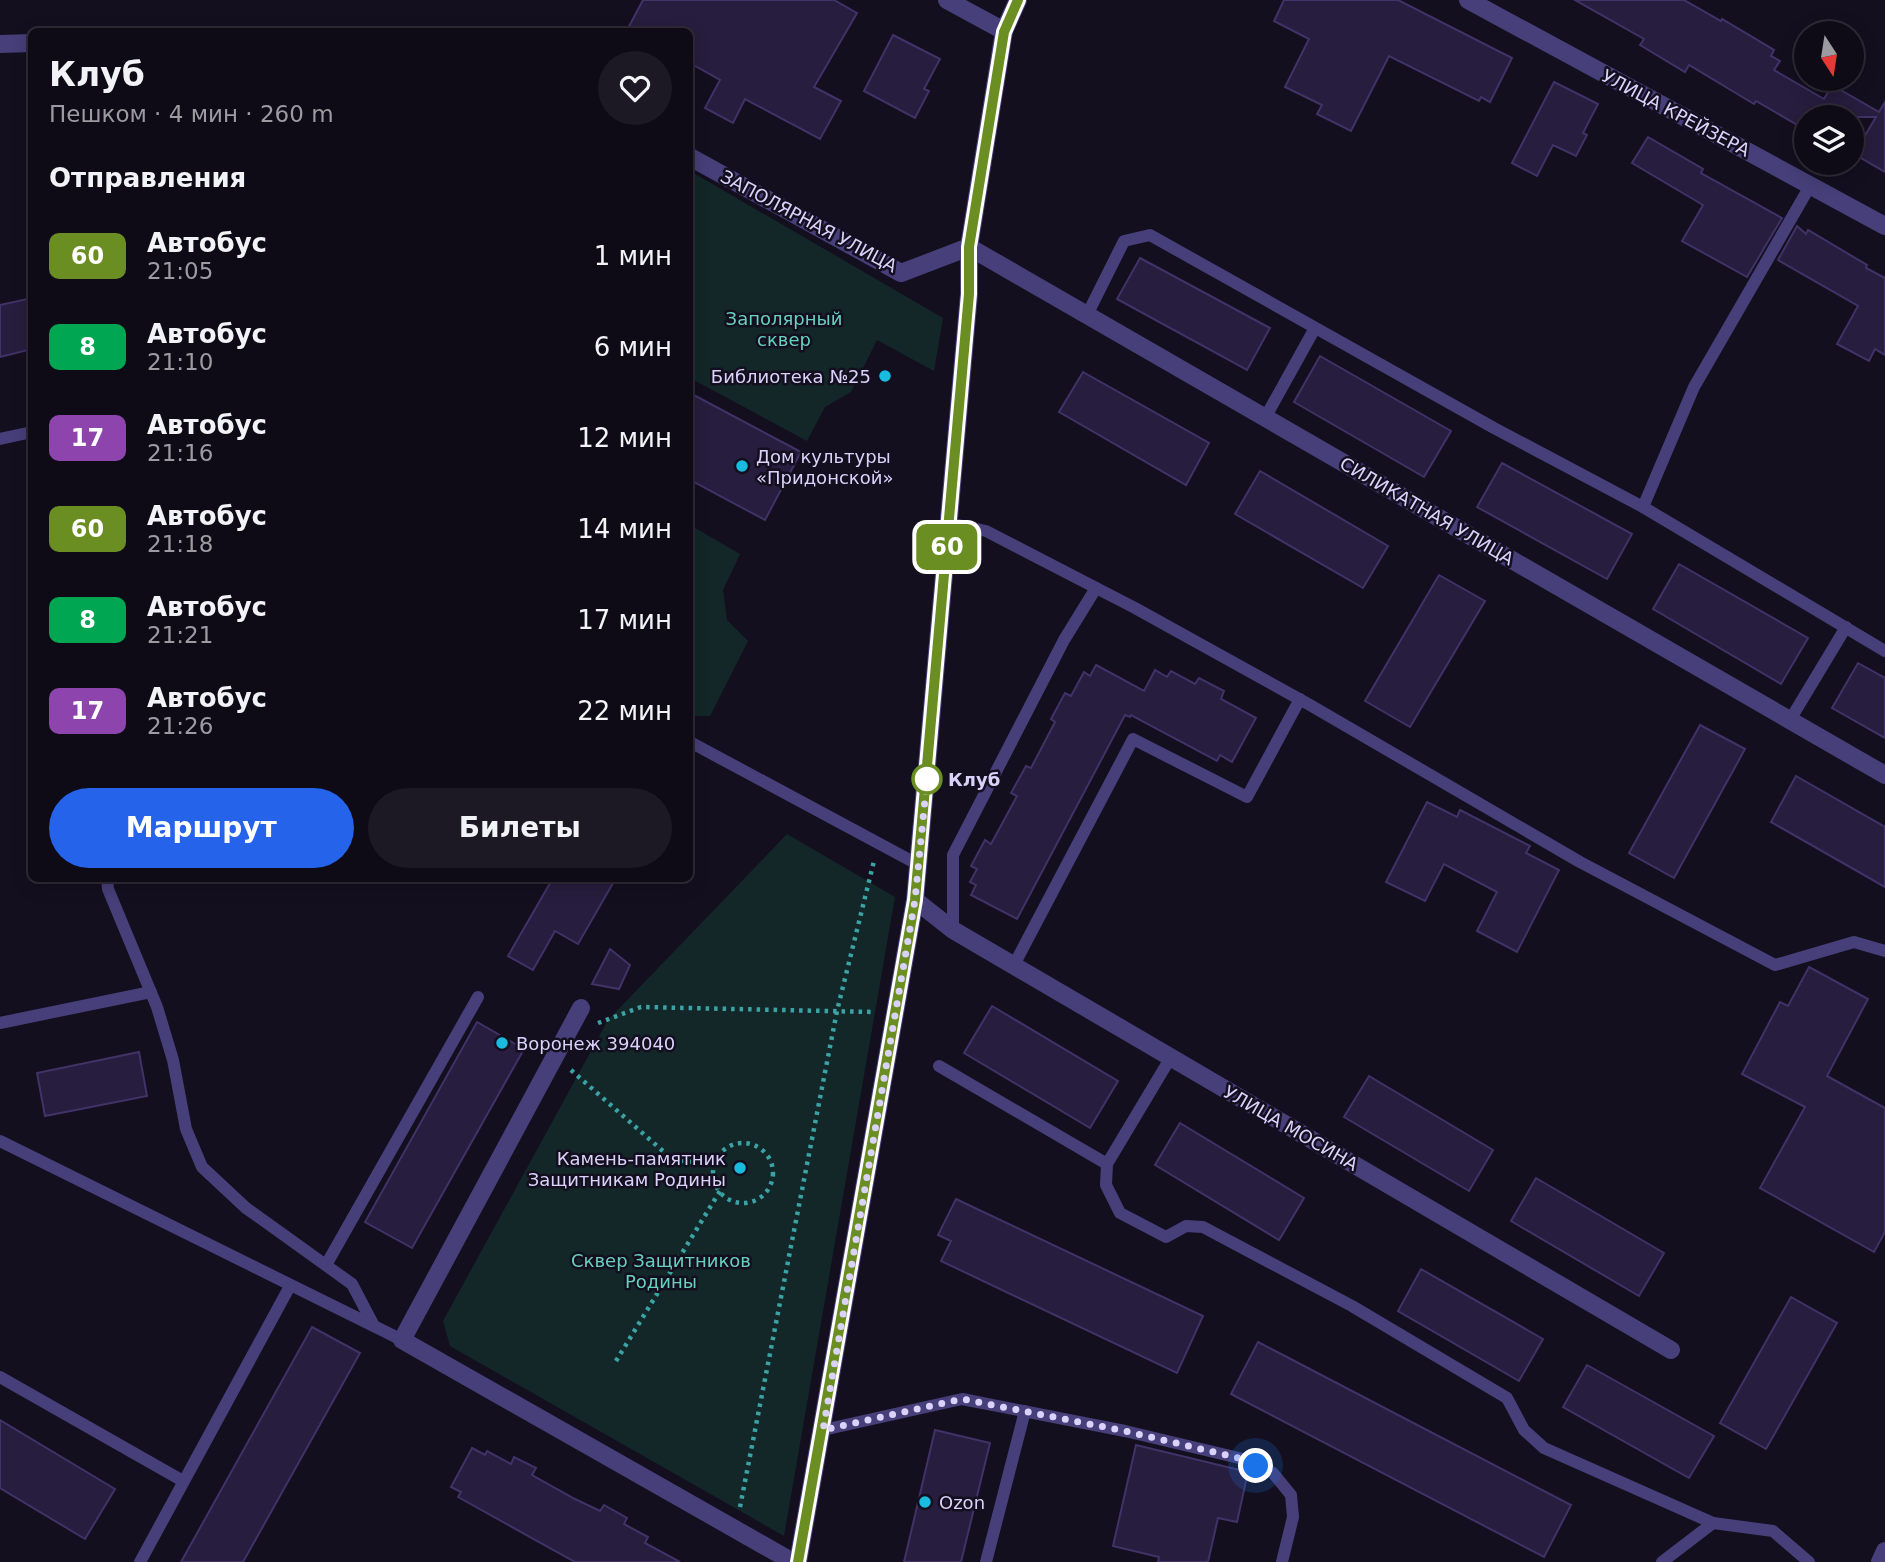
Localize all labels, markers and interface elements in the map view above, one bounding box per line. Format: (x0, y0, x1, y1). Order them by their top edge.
north arrow (1794, 21, 1864, 91)
map controls (1794, 21, 1864, 175)
button: heart (598, 51, 672, 125)
text: Клуб (49, 55, 145, 94)
street label: УЛИЦА КРЕЙЗЕРА (1598, 65, 1754, 161)
text: Пешком · 4 мин · 260 m (49, 101, 334, 127)
button: layers (1794, 105, 1864, 175)
text: Отправления (49, 163, 246, 193)
street label: ЗАПОЛЯРНАЯ УЛИЦА (717, 166, 901, 277)
text: Автобус (147, 228, 267, 258)
text: 1 мин (594, 241, 672, 271)
text: 60 (71, 242, 104, 270)
text: 21:05 (147, 258, 213, 284)
park label: Заполярный сквер (726, 308, 842, 350)
text: Автобус (147, 319, 267, 349)
text: 6 мин (594, 332, 672, 362)
text: 8 (79, 333, 96, 361)
text: 21:10 (147, 349, 213, 375)
place label: Библиотека №25 (711, 366, 871, 387)
marker: Библиотека №25 (877, 368, 893, 384)
text: Автобус (147, 410, 267, 440)
text: 12 мин (577, 423, 672, 453)
text: 17 (71, 424, 104, 452)
text: 21:16 (147, 440, 213, 466)
place label: Дом культуры «Придонской» (756, 446, 893, 488)
street label: СИЛИКАТНАЯ УЛИЦА (1336, 453, 1518, 570)
marker: Дом культуры «Придонской» (734, 458, 750, 474)
text: Автобус (147, 501, 267, 531)
text: 14 мин (577, 514, 672, 544)
text: 60 (71, 515, 104, 543)
line badge: 60 (916, 524, 978, 570)
text: 21:18 (147, 531, 213, 557)
text: 60 (930, 533, 964, 561)
text: Автобус (147, 592, 267, 622)
text: 17 мин (577, 605, 672, 635)
text: 8 (79, 606, 96, 634)
text: 21:21 (147, 622, 213, 648)
text: Автобус (147, 683, 267, 713)
text: 22 мин (577, 696, 672, 726)
text: 17 (71, 697, 104, 725)
text: 21:26 (147, 713, 213, 739)
marker: Клуб (912, 764, 942, 794)
place label: Клуб (948, 769, 1000, 790)
button: Маршрут (49, 788, 354, 868)
button: Билеты (368, 788, 672, 868)
place label: Воронеж 394040 (516, 1033, 675, 1054)
marker: Воронеж 394040 (494, 1035, 510, 1051)
street label: УЛИЦА МОСИНА (1220, 1081, 1362, 1175)
place label: Камень-памятник Защитникам Родины (528, 1148, 726, 1190)
marker: Камень-памятник Защитникам Родины (732, 1160, 748, 1176)
park label: Сквер Защитников Родины (571, 1250, 751, 1292)
your location (1238, 1448, 1273, 1483)
place label: Ozon (939, 1492, 985, 1513)
marker: Ozon (917, 1494, 933, 1510)

